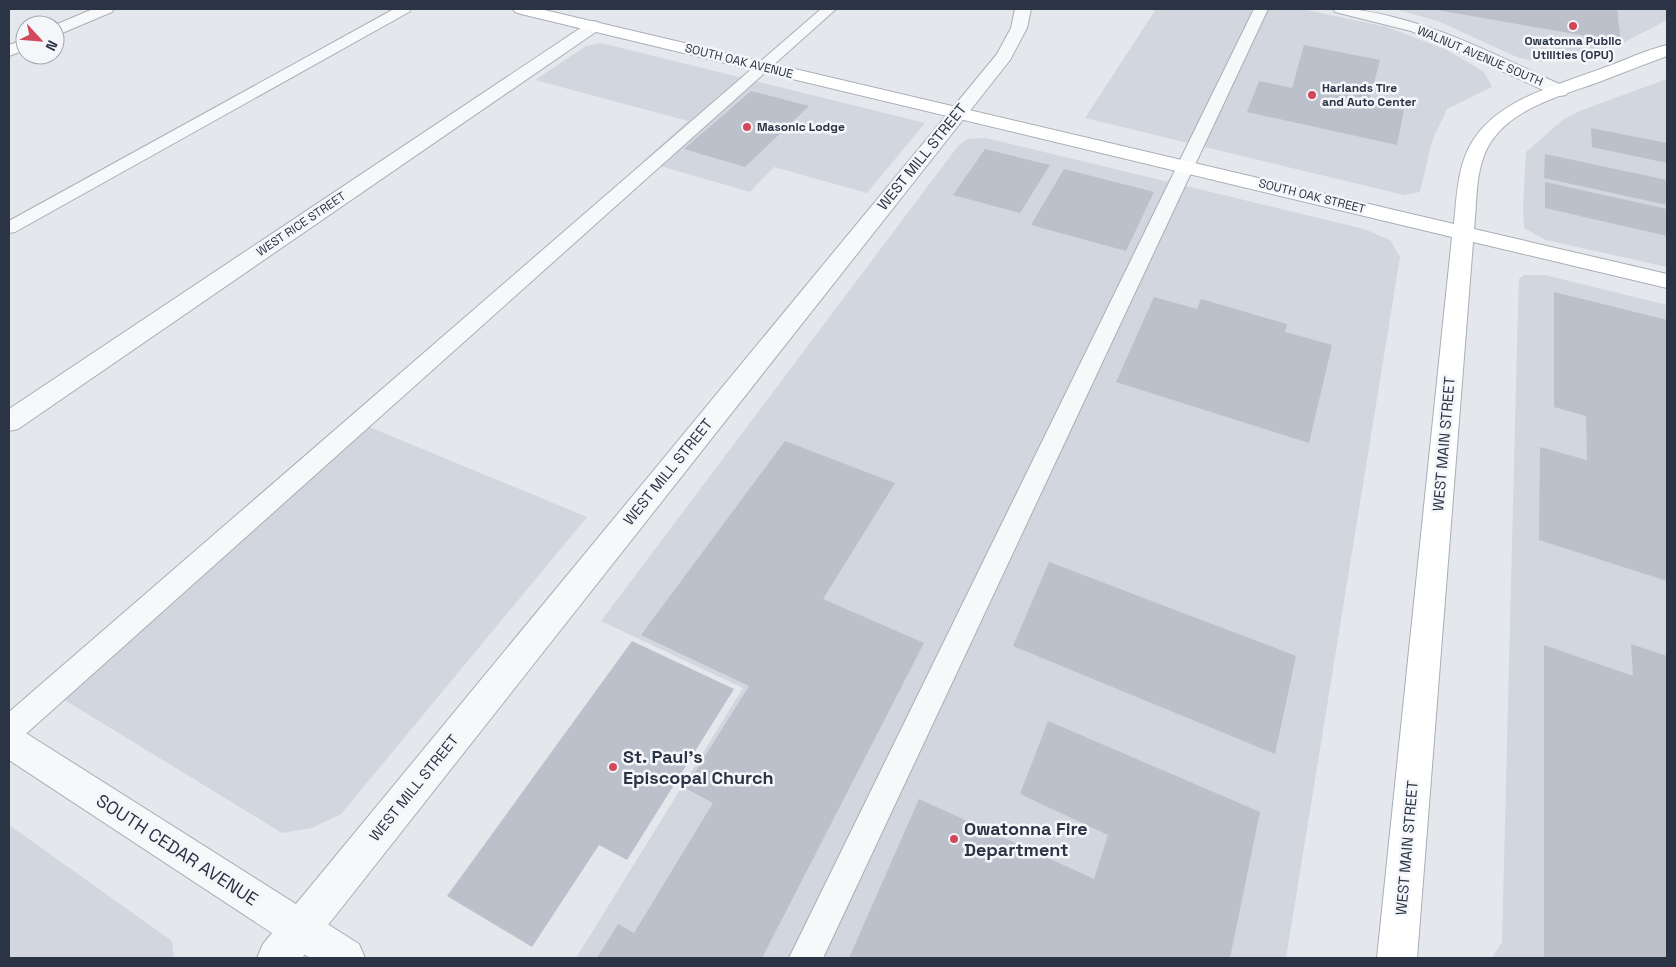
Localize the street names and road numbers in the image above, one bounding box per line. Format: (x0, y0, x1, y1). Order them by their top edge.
street label: WALNUT AVENUE SOUTH (1415, 22, 1545, 90)
street label: SOUTH OAK AVENUE (683, 40, 795, 82)
street label: WEST MILL STREET (873, 99, 971, 214)
street label: SOUTH OAK STREET (1257, 175, 1367, 217)
street label: WEST RICE STREET (253, 188, 349, 260)
street label: WEST MAIN STREET (1428, 376, 1459, 512)
street label: WEST MILL STREET (619, 414, 717, 529)
street label: WEST MILL STREET (365, 730, 463, 845)
street label: WEST MAIN STREET (1391, 780, 1422, 916)
street label: SOUTH CEDAR AVENUE (92, 789, 263, 911)

